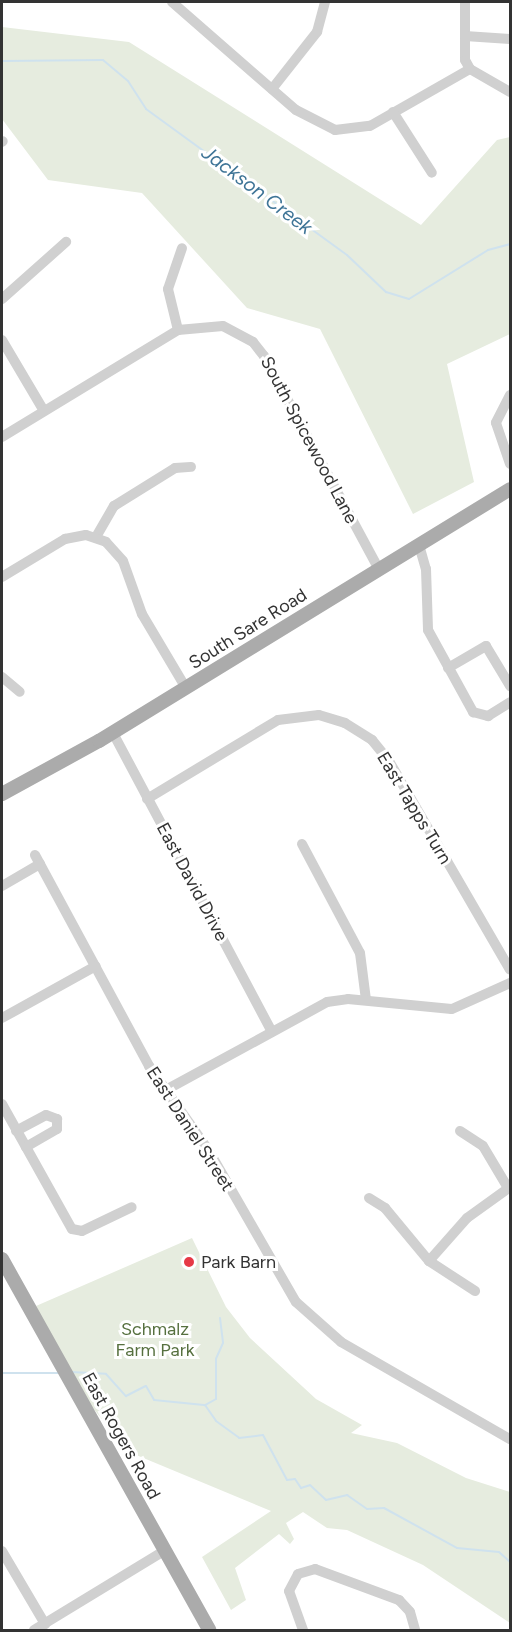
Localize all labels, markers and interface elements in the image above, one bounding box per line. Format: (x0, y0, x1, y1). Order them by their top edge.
water label: Jackson Creek (197, 141, 317, 239)
street label: South Spicewood Lane (256, 353, 362, 527)
street label: South Sare Road (185, 584, 311, 674)
street label: East Tapps Turn (372, 748, 456, 868)
street label: East David Drive (152, 819, 232, 945)
street label: East Daniel Street (142, 1063, 238, 1195)
place label: Park Barn (201, 1251, 276, 1273)
marker: Park Barn (182, 1255, 196, 1269)
park label: Schmalz Farm Park (116, 1319, 194, 1362)
street label: East Rogers Road (77, 1369, 165, 1503)

